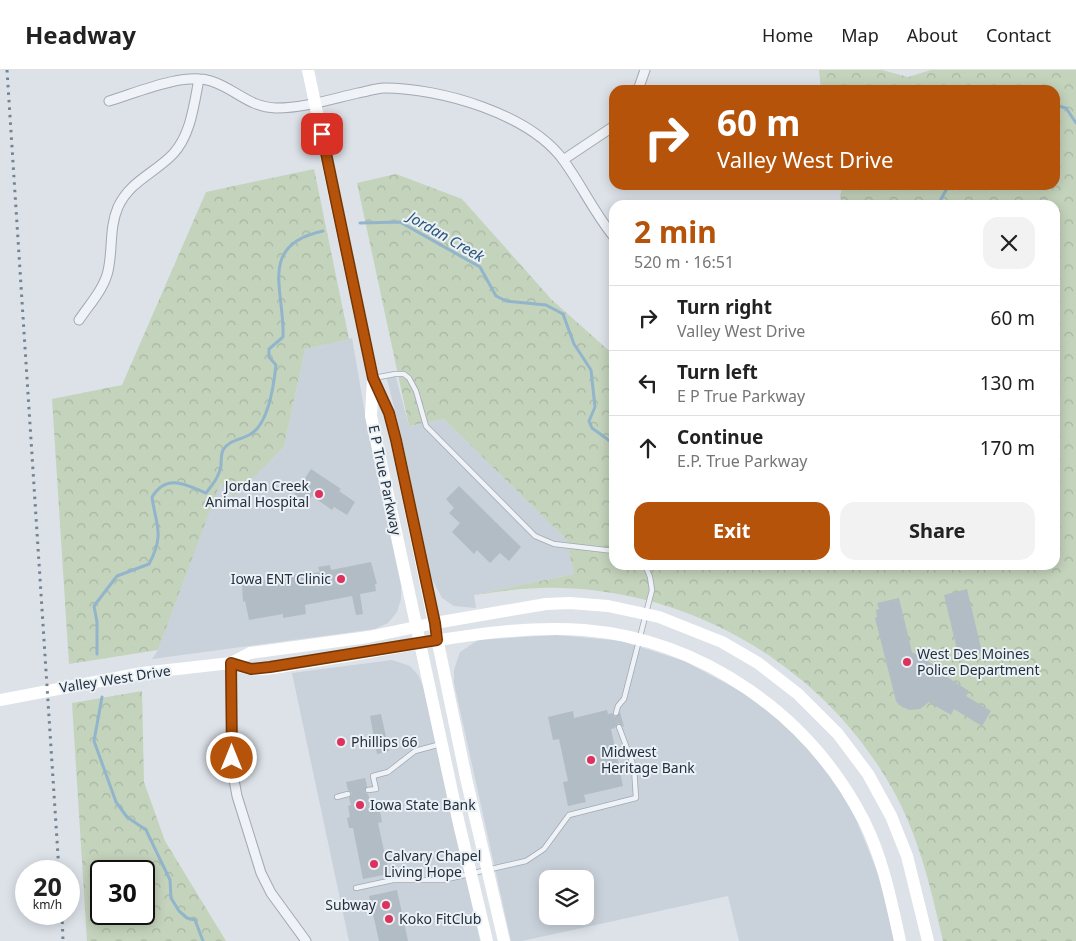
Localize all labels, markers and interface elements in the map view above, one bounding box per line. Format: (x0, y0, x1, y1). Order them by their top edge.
text: Headway (25, 18, 136, 51)
text: Home (762, 23, 813, 47)
text: Map (841, 23, 879, 47)
text: About (907, 23, 958, 47)
text: Contact (986, 23, 1051, 47)
text: 60 m (717, 99, 800, 146)
icon: right (634, 105, 699, 170)
pin (301, 113, 343, 155)
icon: arrive (308, 120, 336, 148)
text: Valley West Drive (717, 144, 893, 174)
water label: Jordan Creek (402, 205, 489, 266)
text: 2 min (634, 211, 717, 252)
button: close (983, 217, 1035, 269)
text: 520 m · 16:51 (634, 251, 734, 273)
text: Turn right (677, 294, 772, 320)
icon: right (634, 304, 662, 332)
text: 60 m (991, 305, 1035, 331)
text: Valley West Drive (677, 320, 805, 342)
text: Turn left (677, 359, 758, 385)
icon: left (634, 369, 662, 397)
text: 130 m (980, 370, 1035, 396)
text: E P True Parkway (677, 385, 805, 407)
street label: E P True Parkway (365, 423, 407, 538)
text: Continue (677, 424, 763, 450)
icon: ahead (634, 434, 662, 462)
text: 170 m (980, 435, 1035, 461)
text: E.P. True Parkway (677, 450, 808, 472)
place label: Jordan Creek Animal Hospital (205, 476, 310, 511)
marker: Jordan Creek Animal Hospital (313, 488, 325, 500)
button: Exit (634, 502, 830, 560)
button: Share (840, 502, 1035, 560)
place label: Iowa ENT Clinic (231, 569, 331, 588)
marker: Iowa ENT Clinic (335, 573, 347, 585)
place label: West Des Moines Police Department (917, 644, 1040, 679)
marker: West Des Moines Police Department (901, 656, 913, 668)
street label: Valley West Drive (58, 660, 172, 697)
position arrow (205, 731, 257, 783)
place label: Phillips 66 (351, 732, 418, 751)
marker: Phillips 66 (335, 736, 347, 748)
place label: Midwest Heritage Bank (601, 742, 695, 777)
marker: Midwest Heritage Bank (585, 754, 597, 766)
place label: Iowa State Bank (370, 795, 476, 814)
marker: Iowa State Bank (354, 799, 366, 811)
place label: Calvary Chapel Living Hope (384, 846, 481, 881)
marker: Calvary Chapel Living Hope (368, 858, 380, 870)
speed limit sign: 30 (90, 860, 155, 925)
text: 20 (33, 869, 62, 903)
map controls (539, 870, 594, 925)
button: layers (539, 870, 594, 925)
place label: Subway (325, 895, 377, 914)
text: km/h (33, 896, 62, 913)
marker: Subway (380, 899, 392, 911)
place label: Koko FitClub (399, 909, 481, 928)
marker: Koko FitClub (383, 913, 395, 925)

